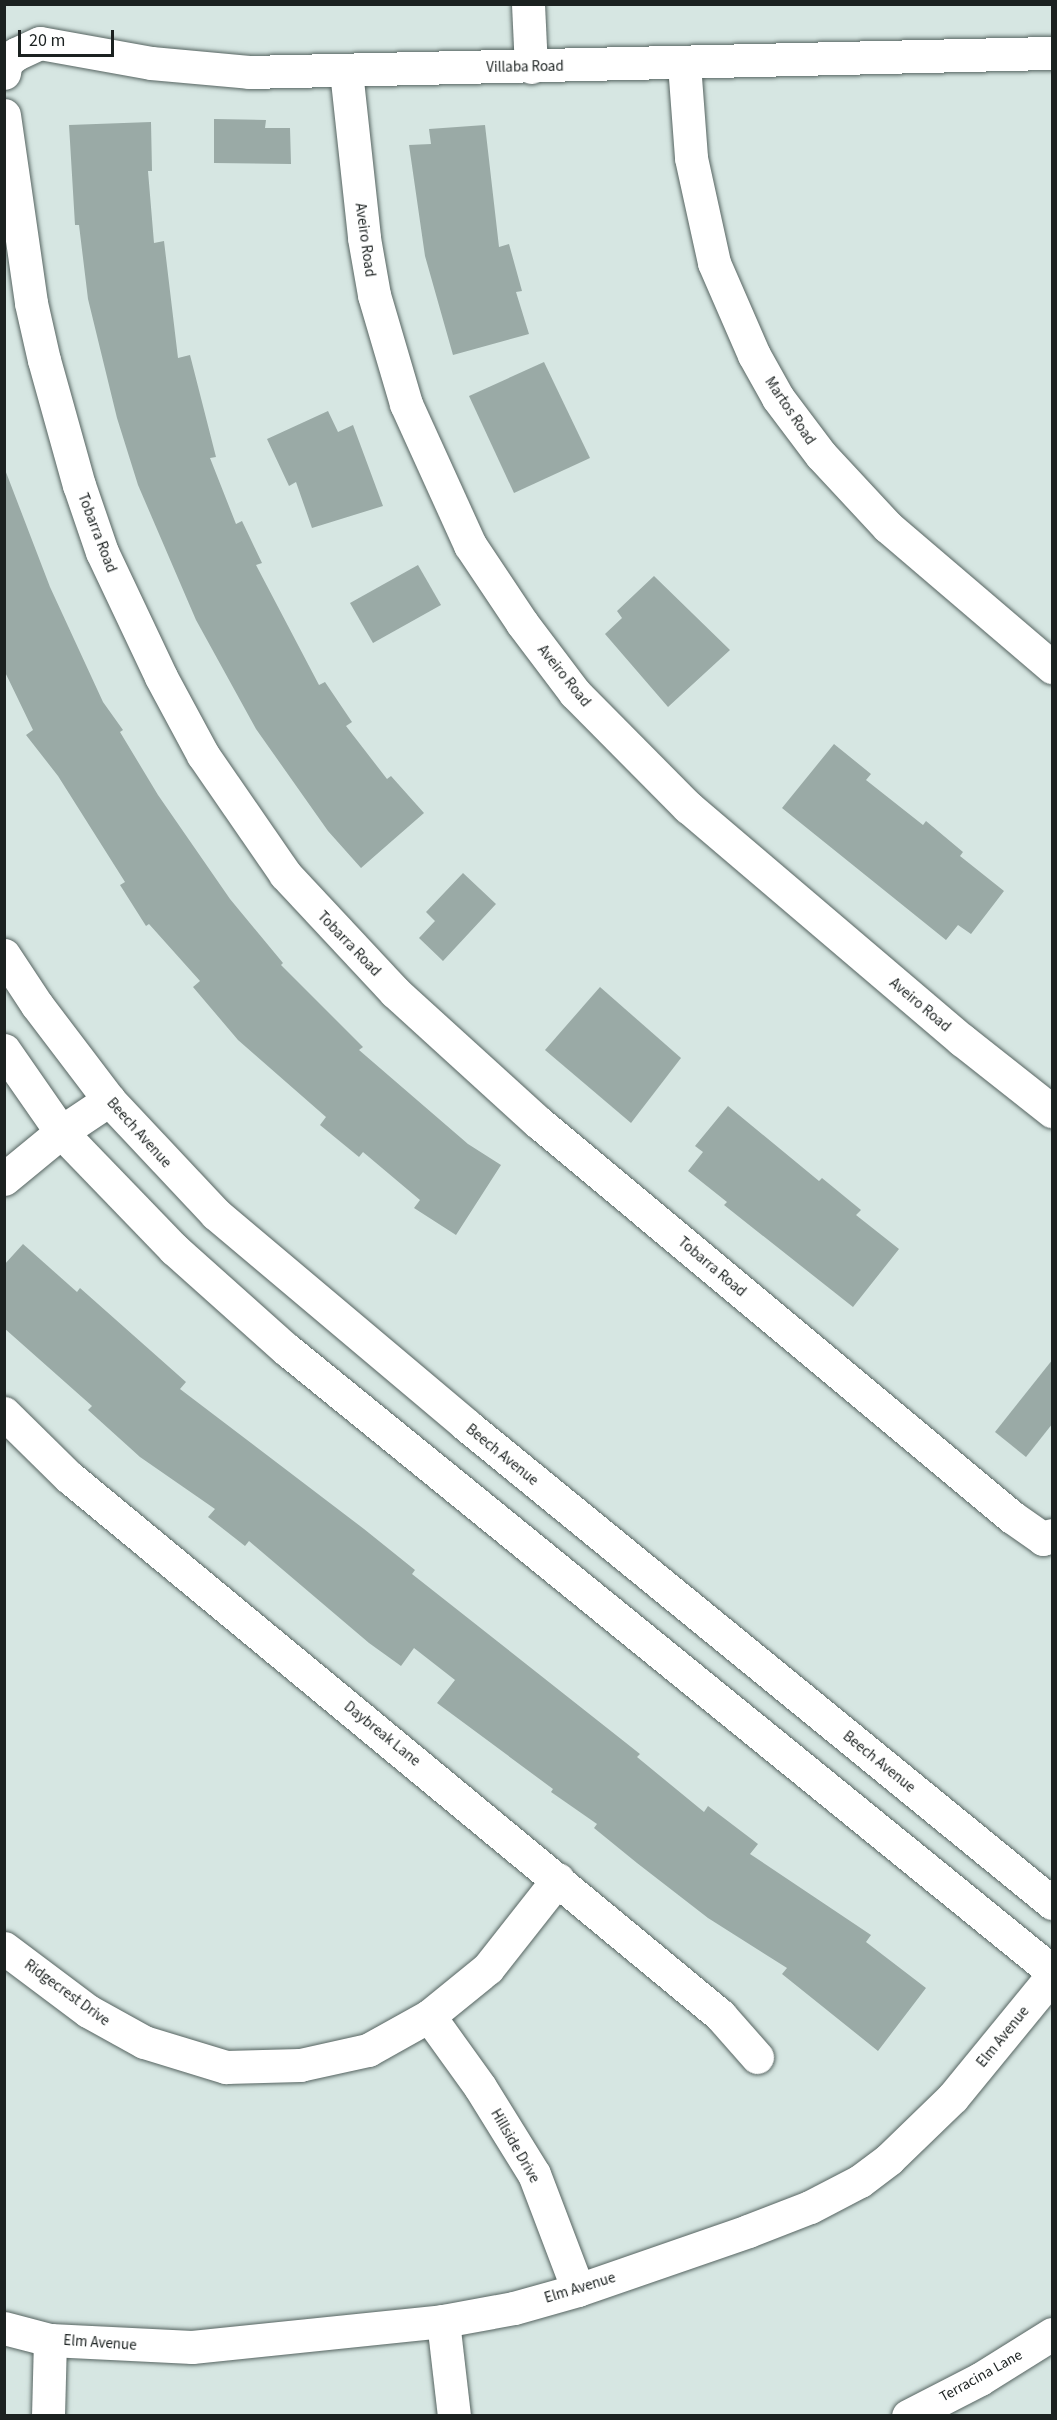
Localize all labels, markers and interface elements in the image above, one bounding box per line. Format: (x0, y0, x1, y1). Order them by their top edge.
scale bar (21, 18, 117, 56)
text: 20 m (29, 28, 65, 53)
street label: Villaba Road (486, 57, 564, 77)
street label: Aveiro Road (351, 202, 379, 278)
street label: Martos Road (761, 374, 819, 448)
street label: Tobarra Road (74, 491, 120, 575)
street label: Aveiro Road (534, 641, 594, 711)
street label: Tobarra Road (313, 908, 385, 980)
street label: Aveiro Road (886, 974, 954, 1036)
street label: Beech Avenue (103, 1094, 175, 1172)
street label: Tobarra Road (674, 1233, 750, 1301)
street label: Beech Avenue (462, 1420, 542, 1490)
street label: Daybreak Lane (340, 1698, 424, 1770)
street label: Beech Avenue (839, 1727, 919, 1797)
street label: Ridgecrest Drive (21, 1956, 113, 2030)
street label: Elm Avenue (973, 2003, 1033, 2071)
street label: Hillside Drive (487, 2106, 543, 2186)
street label: Elm Avenue (542, 2269, 618, 2307)
street label: Elm Avenue (63, 2331, 137, 2355)
street label: Terracina Lane (936, 2346, 1026, 2406)

